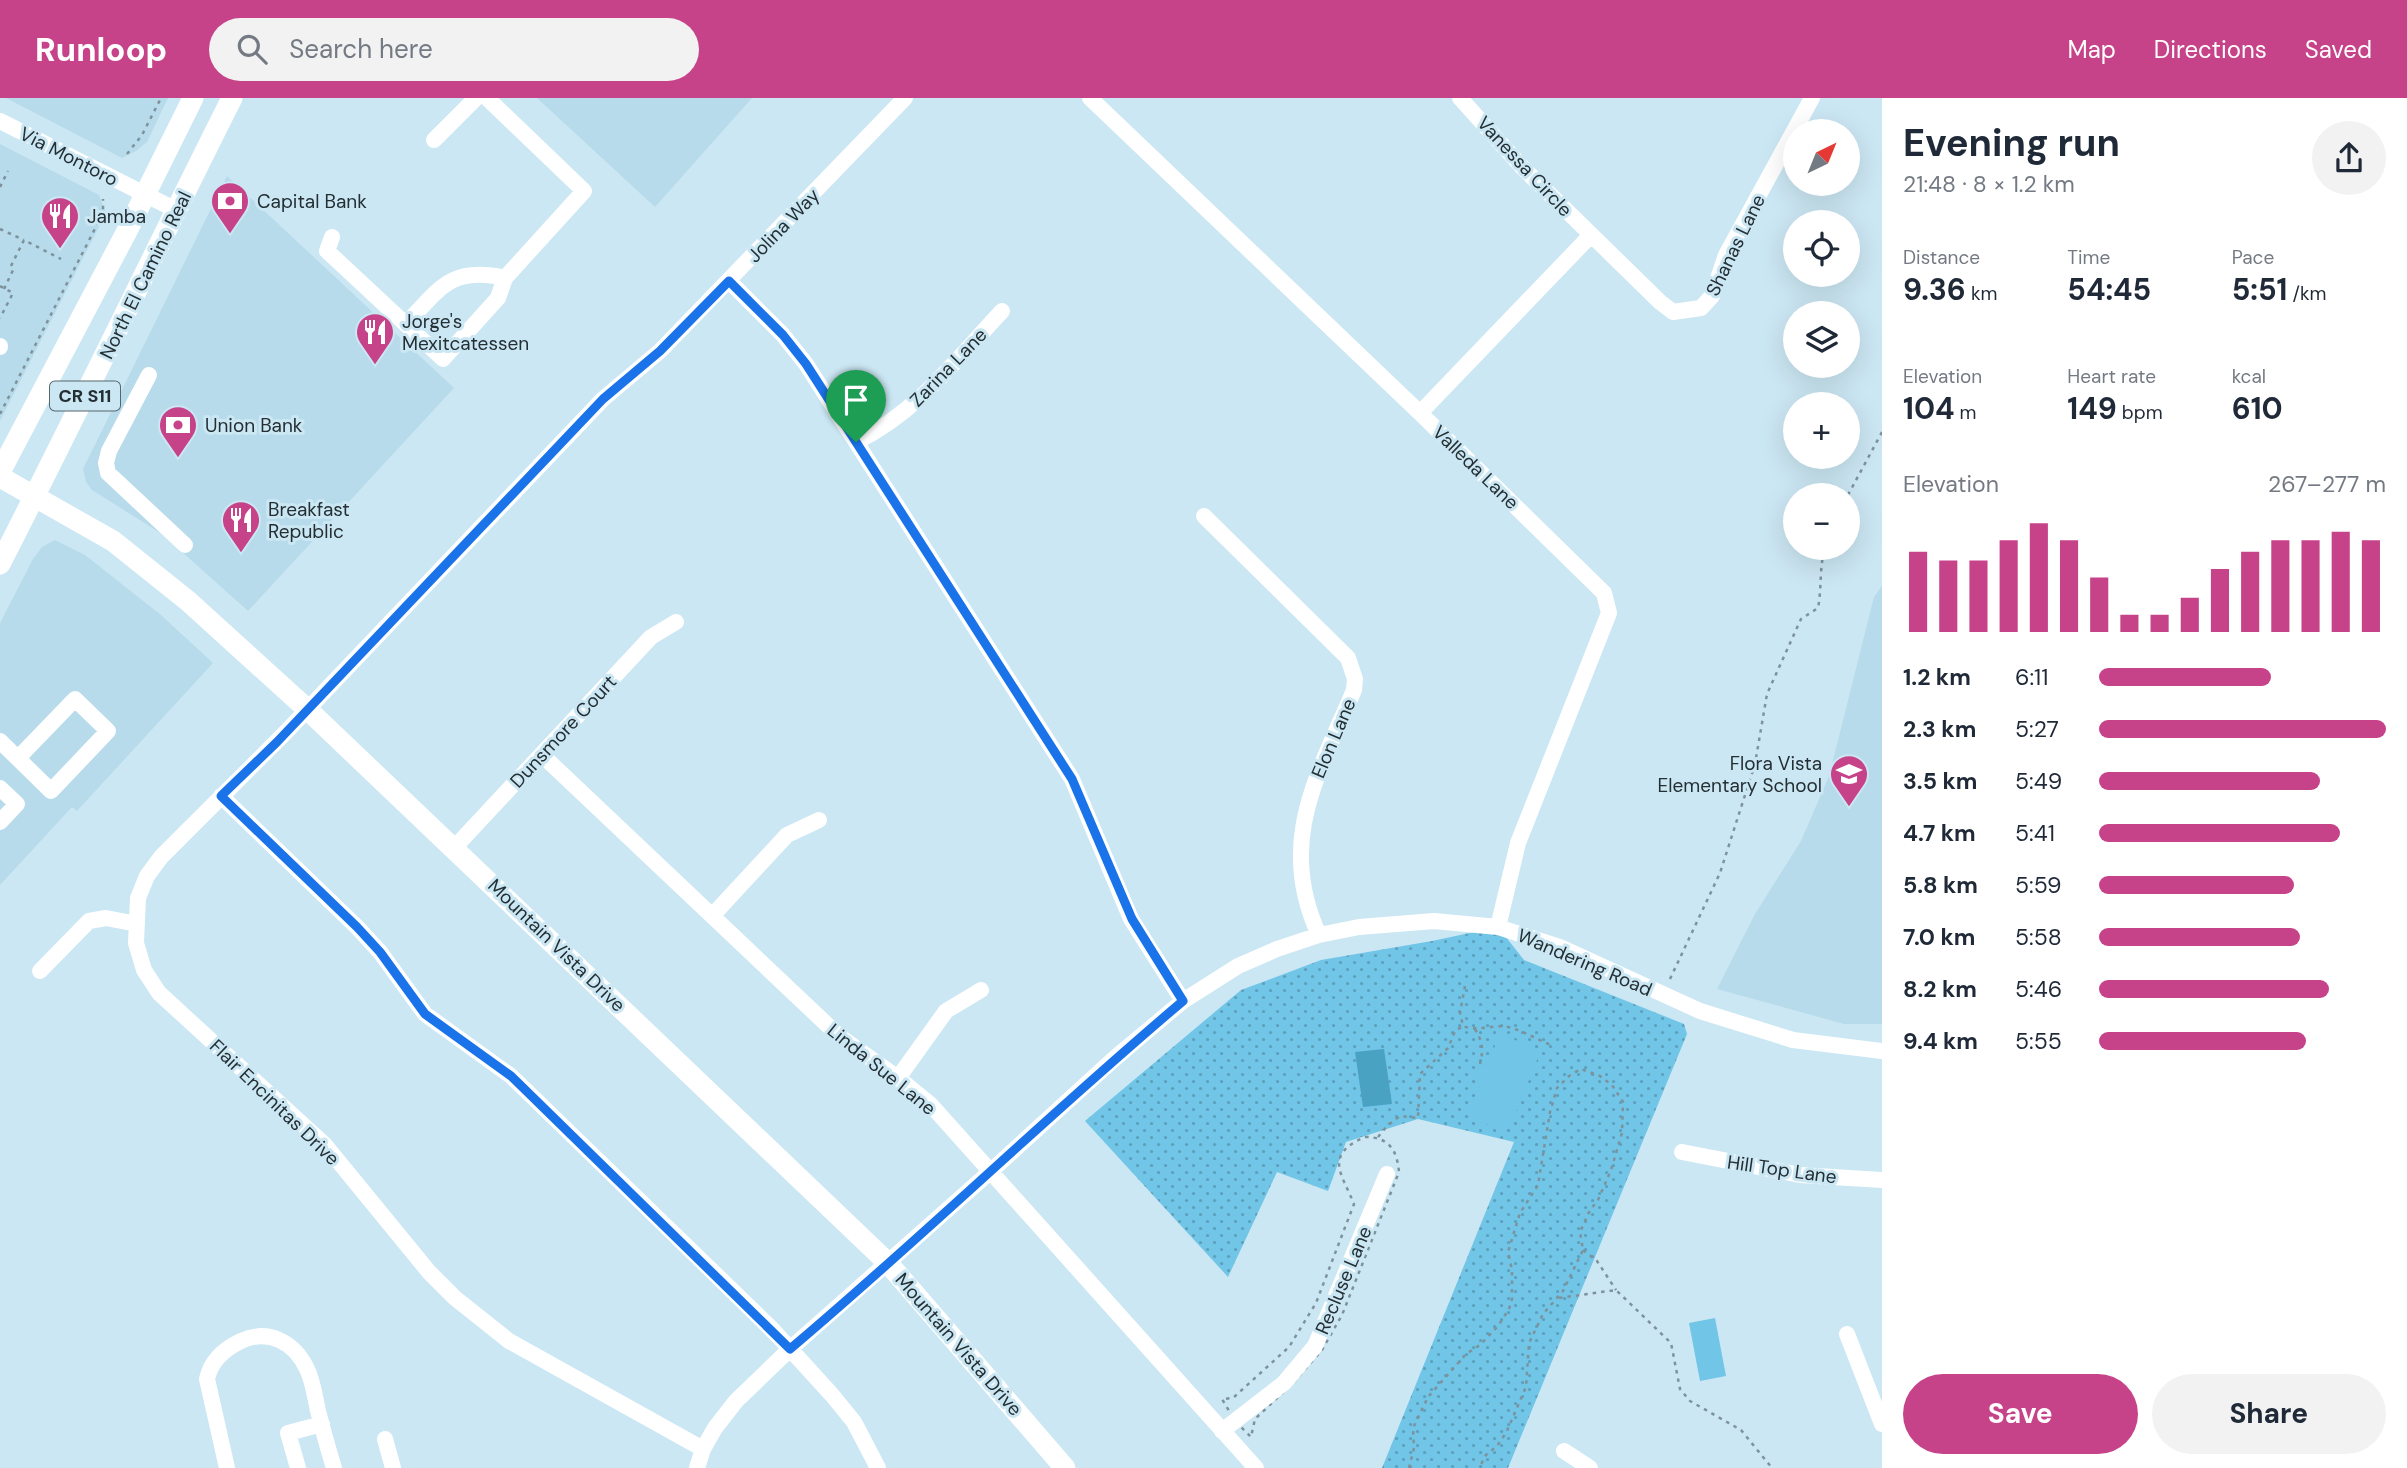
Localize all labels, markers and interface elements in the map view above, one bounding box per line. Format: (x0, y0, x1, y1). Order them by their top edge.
search box (209, 18, 699, 81)
text: Runloop (35, 28, 167, 71)
icon: search (233, 30, 271, 68)
text: Search here (289, 32, 433, 66)
text: Map (2068, 34, 2116, 65)
text: Directions (2154, 34, 2267, 65)
text: Saved (2305, 34, 2372, 65)
street label: Vanessa Circle (1472, 111, 1578, 222)
text: Evening run (1903, 118, 2120, 168)
north arrow (1783, 119, 1860, 196)
map controls (1783, 119, 1860, 560)
street label: Via Montoro (15, 121, 122, 192)
button: share (2312, 121, 2386, 195)
text: 21:48 · 8 × 1.2 km (1903, 169, 2075, 199)
bank icon: Capital Bank (209, 180, 251, 235)
street label: Jolina Way (742, 183, 825, 268)
street label: North El Camino Real (94, 187, 197, 363)
place label: Capital Bank (257, 189, 367, 214)
street label: Shanas Lane (1700, 190, 1771, 300)
restaurant icon: Jamba (39, 195, 81, 250)
place label: Jamba (87, 204, 146, 229)
button: locate (1783, 210, 1860, 287)
text: Distance (1903, 245, 1980, 270)
text: Time (2067, 245, 2110, 270)
text: Pace (2232, 245, 2274, 270)
text: 9.36 (1903, 270, 1966, 309)
text: 54:45 (2067, 270, 2151, 309)
text: 5:51 (2232, 270, 2288, 309)
text: km (1966, 281, 1997, 306)
text: /km (2288, 281, 2327, 306)
button: layers (1783, 301, 1860, 378)
place label: Jorge's Mexitcatessen (402, 309, 529, 356)
restaurant icon: Jorge's Mexitcatessen (354, 311, 396, 366)
street label: Zarina Lane (904, 322, 992, 412)
text: Elevation (1903, 364, 1982, 389)
text: Heart rate (2067, 364, 2156, 389)
text: kcal (2232, 364, 2266, 389)
pin (826, 370, 886, 442)
icon: arrive (837, 381, 875, 419)
road number: CR S11 (50, 382, 120, 410)
text: 104 (1903, 389, 1955, 428)
text: 149 (2067, 389, 2117, 428)
text: 610 (2232, 389, 2283, 428)
button: + (1783, 392, 1860, 469)
text: m (1955, 400, 1977, 425)
text: bpm (2117, 400, 2163, 425)
bank icon: Union Bank (157, 404, 199, 459)
place label: Union Bank (205, 413, 303, 438)
street label: Valleda Lane (1427, 420, 1524, 515)
text: Elevation (1903, 469, 1999, 499)
text: 267–277 m (2268, 469, 2386, 499)
button: − (1783, 483, 1860, 560)
place label: Breakfast Republic (268, 497, 350, 544)
restaurant icon: Breakfast Republic (220, 499, 262, 554)
text: 1.2 km (1903, 662, 1971, 692)
text: 6:11 (2015, 662, 2048, 692)
street label: Dunsmore Court (505, 670, 622, 793)
street label: Elon Lane (1305, 695, 1361, 782)
text: 2.3 km (1903, 714, 1976, 744)
text: 5:27 (2015, 714, 2059, 744)
place label: Flora Vista Elementary School (1658, 751, 1822, 798)
school or university icon: Flora Vista Elementary School (1828, 753, 1870, 808)
text: 3.5 km (1903, 766, 1977, 796)
text: 5:49 (2015, 766, 2062, 796)
text: 4.7 km (1903, 818, 1976, 848)
text: 5:41 (2015, 818, 2055, 848)
text: 5.8 km (1903, 870, 1978, 900)
text: 5:59 (2015, 870, 2061, 900)
street label: Mountain Vista Drive (483, 873, 631, 1017)
text: 7.0 km (1903, 922, 1975, 952)
text: 5:58 (2015, 922, 2062, 952)
street label: Wandering Road (1514, 923, 1656, 1002)
text: 8.2 km (1903, 974, 1977, 1004)
text: 5:46 (2015, 974, 2062, 1004)
street label: Linda Sue Lane (822, 1018, 941, 1121)
text: 9.4 km (1903, 1026, 1978, 1056)
text: 5:55 (2015, 1026, 2062, 1056)
street label: Flair Encinitas Drive (204, 1034, 345, 1171)
street label: Hill Top Lane (1726, 1149, 1838, 1190)
street label: Recluse Lane (1309, 1222, 1377, 1338)
street label: Mountain Vista Drive (890, 1268, 1028, 1421)
button: Save (1903, 1374, 2138, 1454)
button: Share (2152, 1374, 2386, 1454)

